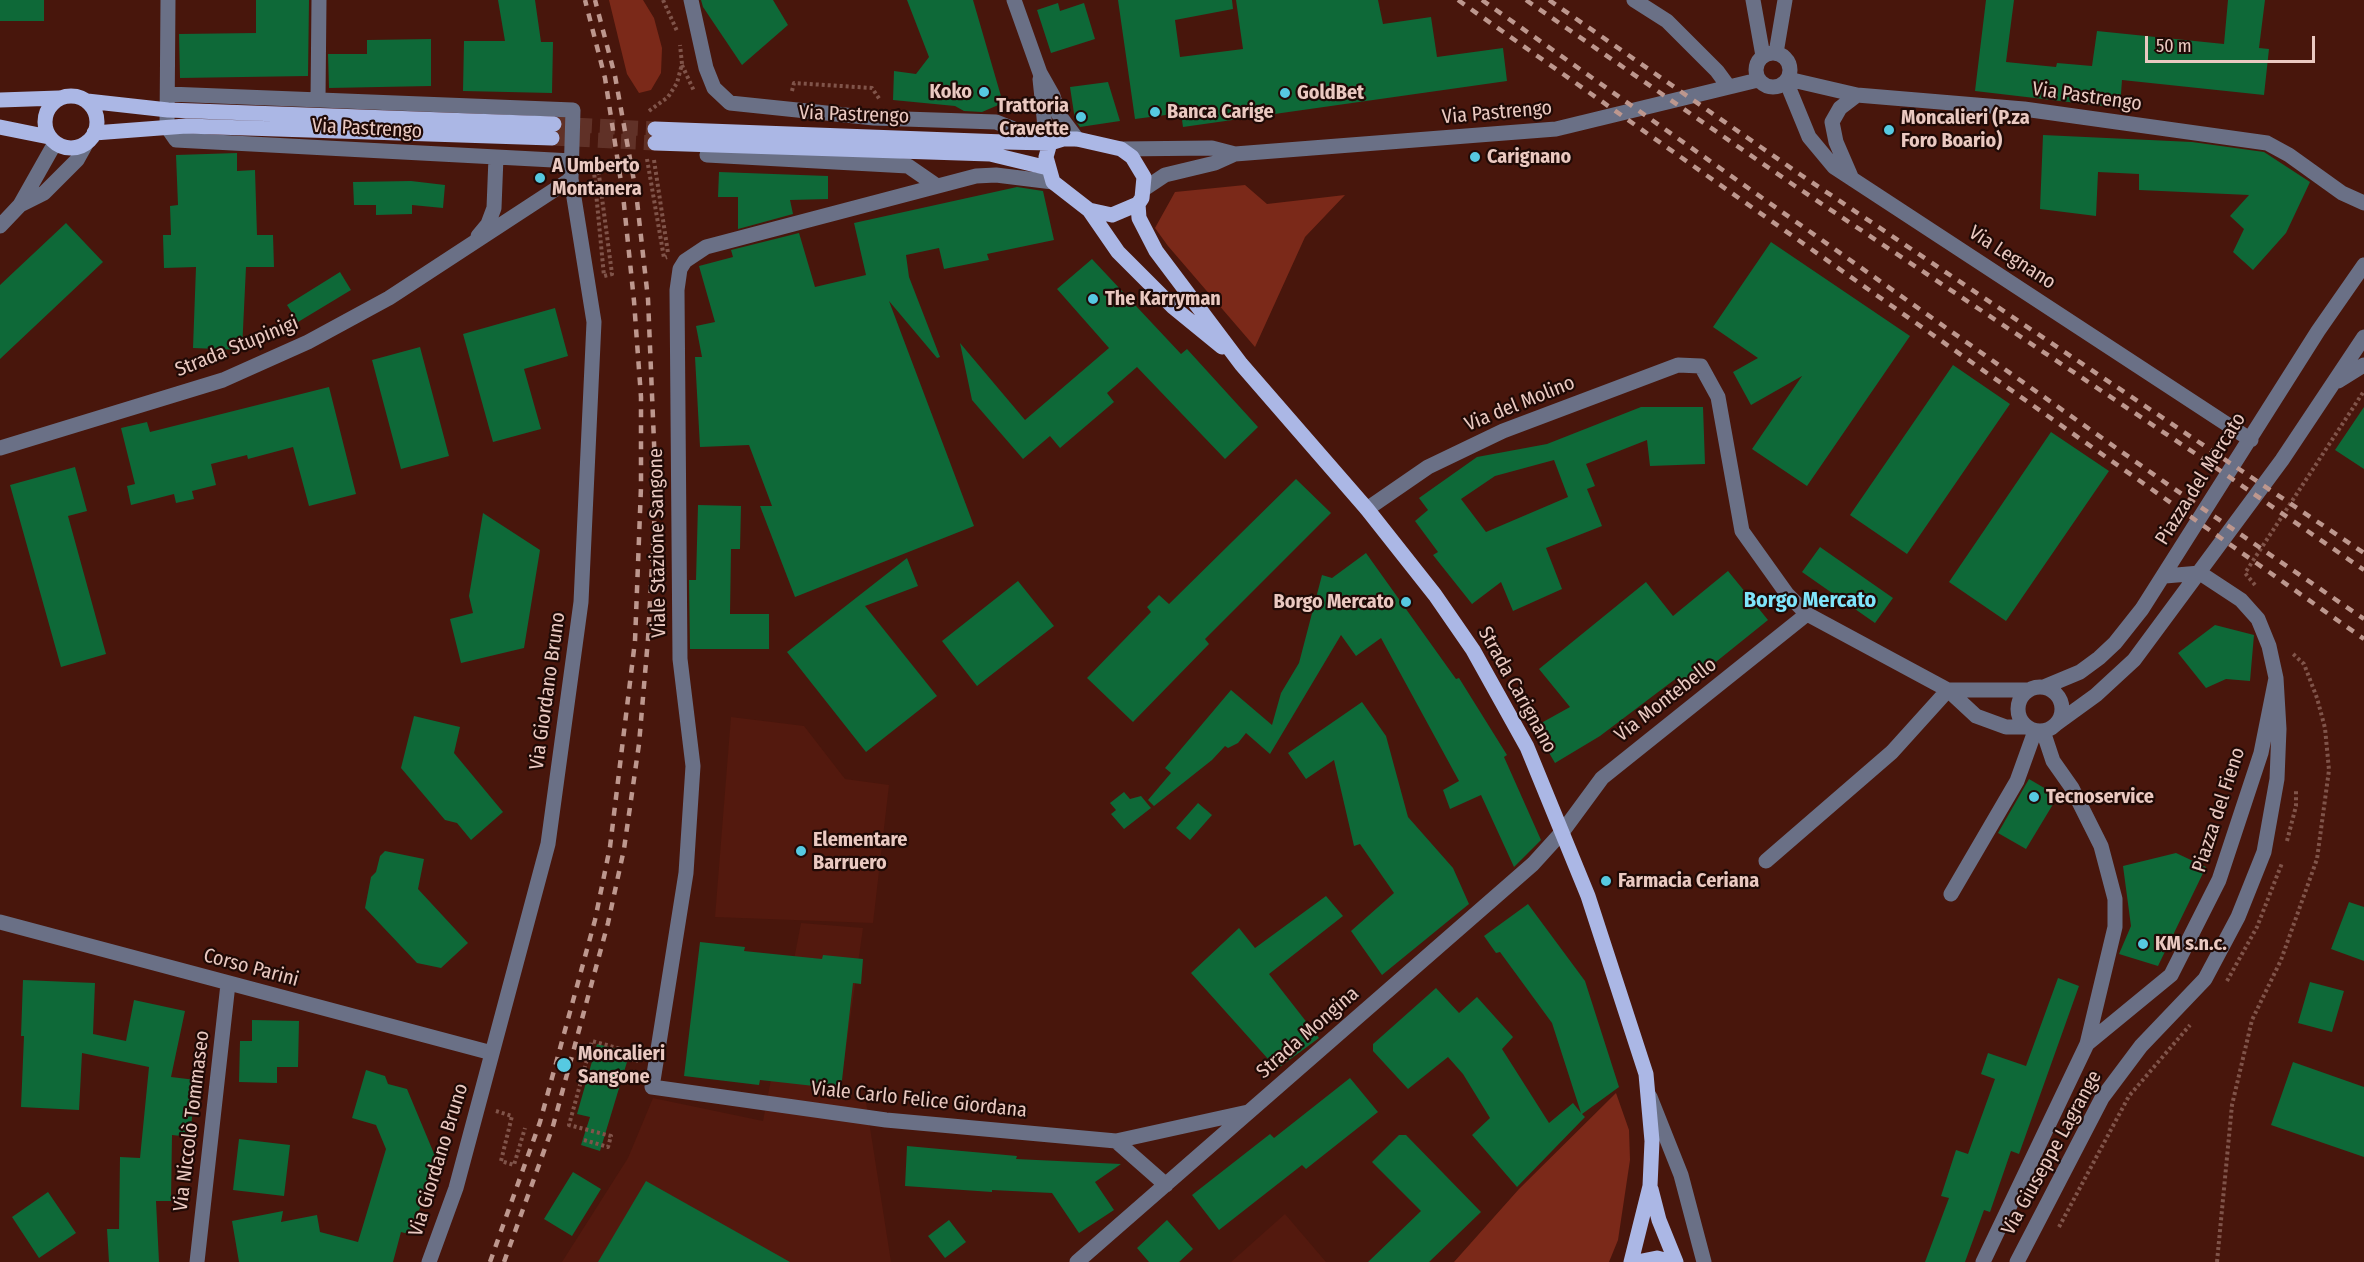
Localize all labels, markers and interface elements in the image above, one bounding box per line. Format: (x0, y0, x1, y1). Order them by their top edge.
scale bar (2148, 24, 2318, 62)
text: 50 m (2156, 35, 2192, 57)
street label: Via Pastrengo (2031, 77, 2143, 117)
place label: Koko (929, 80, 972, 104)
place label: GoldBet (1297, 81, 1364, 105)
marker: Koko (977, 85, 991, 99)
marker: GoldBet (1278, 86, 1292, 100)
place label: Trattoria Cravette (996, 94, 1069, 141)
street label: Via Pastrengo (1441, 96, 1553, 130)
place label: Banca Carige (1167, 100, 1274, 124)
street label: Via Pastrengo (798, 101, 910, 129)
marker: Banca Carige (1148, 105, 1162, 119)
place label: Moncalieri (P.za Foro Boario) (1901, 106, 2030, 153)
marker: Trattoria Cravette (1074, 110, 1088, 124)
street label: Via Pastrengo (311, 114, 423, 144)
marker: Moncalieri (P.za Foro Boario) (1882, 123, 1896, 137)
place label: Carignano (1487, 145, 1571, 169)
marker: Carignano (1468, 150, 1482, 164)
place label: A Umberto Montanera (552, 154, 642, 201)
marker: A Umberto Montanera (533, 171, 547, 185)
street label: Via Legnano (1964, 221, 2060, 295)
place label: The Karryman (1105, 287, 1221, 311)
marker: The Karryman (1086, 292, 1100, 306)
street label: Strada Stupinigi (172, 311, 302, 383)
street label: Via del Molino (1462, 371, 1578, 437)
street label: Piazza del Mercato (2151, 408, 2251, 550)
street label: Viale Stazione Sangone (644, 448, 672, 638)
district label: Borgo Mercato (1744, 588, 1876, 614)
place label: Borgo Mercato (1274, 590, 1394, 614)
marker: Borgo Mercato (1399, 595, 1413, 609)
street label: Via Giordano Bruno (525, 611, 571, 771)
street label: Strada Carignano (1472, 623, 1562, 757)
street label: Via Montebello (1610, 653, 1722, 747)
street label: Piazza del Fieno (2187, 744, 2251, 876)
place label: Tecnoservice (2046, 785, 2154, 809)
marker: Tecnoservice (2027, 790, 2041, 804)
place label: Elementare Barruero (813, 828, 907, 875)
marker: Elementare Barruero (794, 844, 808, 858)
place label: Farmacia Ceriana (1618, 869, 1759, 893)
marker: Farmacia Ceriana (1599, 874, 1613, 888)
place label: KM s.n.c. (2155, 932, 2227, 956)
marker: KM s.n.c. (2136, 937, 2150, 951)
street label: Corso Parini (201, 944, 301, 992)
street label: Strada Mongina (1252, 982, 1364, 1084)
street label: Via Niccolò Tommaseo (169, 1029, 215, 1213)
place label: Moncalieri Sangone (578, 1042, 665, 1089)
marker: Moncalieri Sangone (555, 1056, 573, 1074)
street label: Via Giuseppe Lagrange (1997, 1067, 2107, 1239)
street label: Viale Carlo Felice Giordana (810, 1077, 1028, 1123)
street label: Via Giordano Bruno (404, 1081, 474, 1239)

